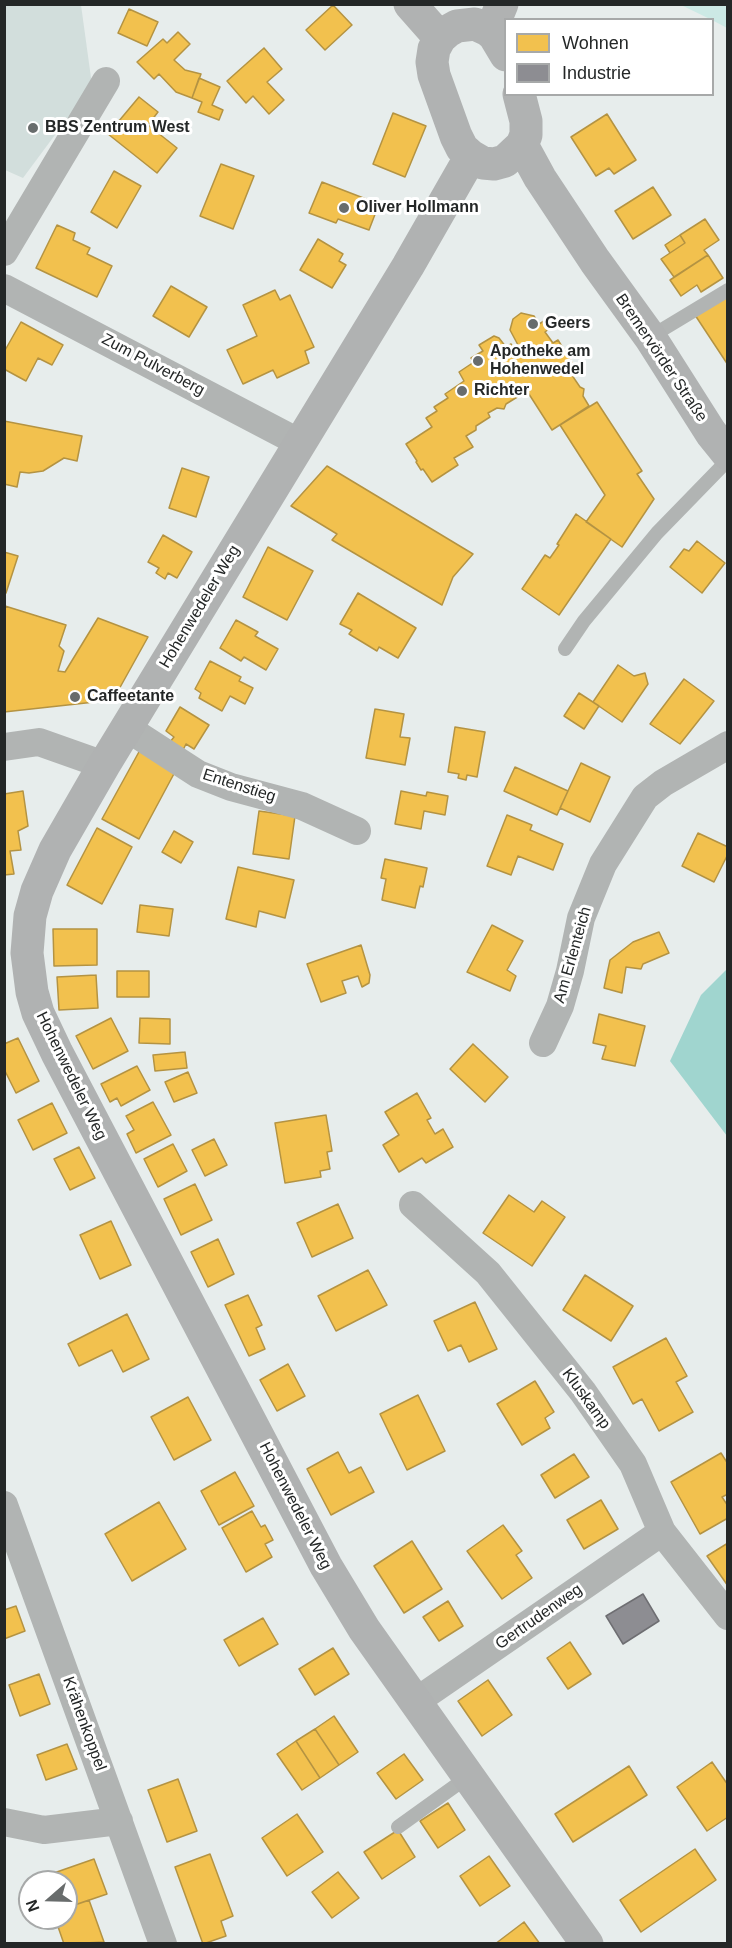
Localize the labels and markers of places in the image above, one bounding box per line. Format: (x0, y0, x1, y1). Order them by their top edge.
place label: BBS Zentrum West (45, 118, 190, 138)
marker: BBS Zentrum West (26, 121, 40, 135)
place label: Oliver Hollmann (356, 198, 479, 218)
marker: Oliver Hollmann (337, 201, 351, 215)
place label: Geers (545, 314, 590, 334)
marker: Geers (526, 317, 540, 331)
place label: Apotheke am Hohenwedel (490, 342, 590, 380)
marker: Apotheke am Hohenwedel (471, 354, 485, 368)
place label: Richter (474, 381, 529, 401)
marker: Richter (455, 384, 469, 398)
place label: Caffeetante (87, 687, 174, 707)
marker: Caffeetante (68, 690, 82, 704)

